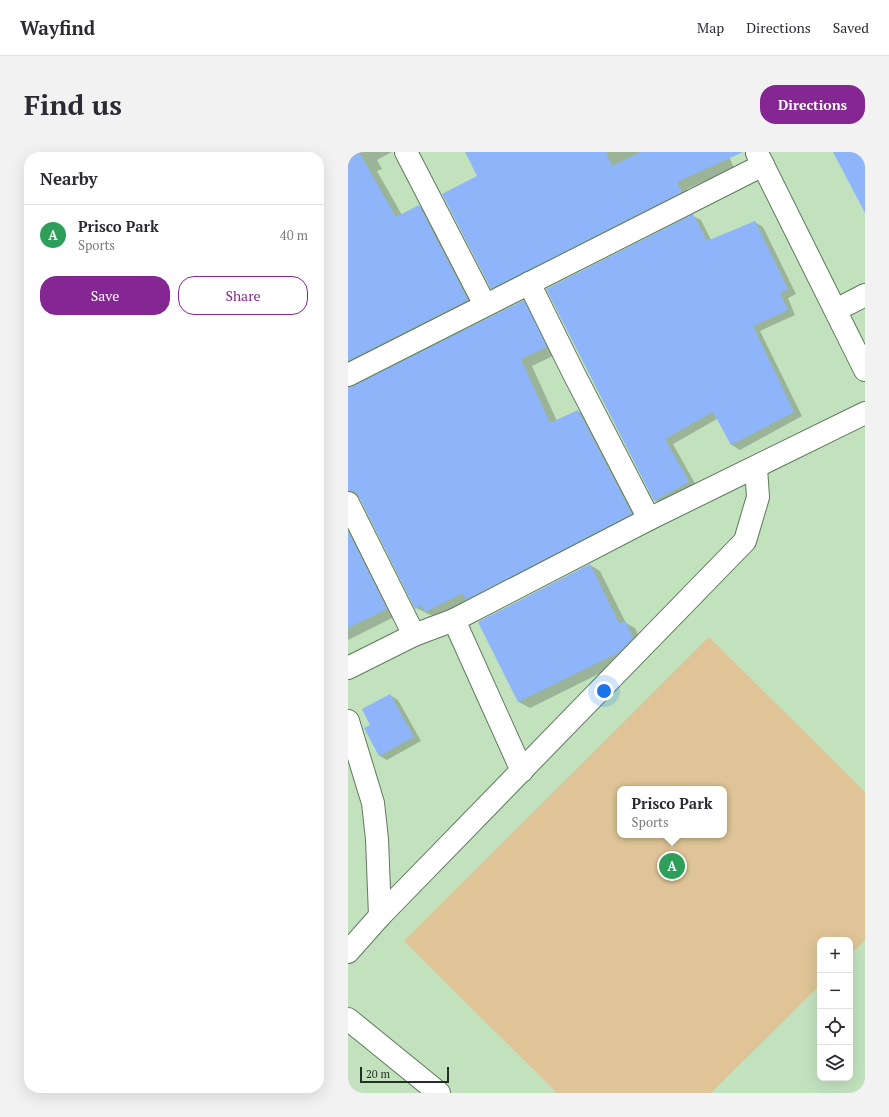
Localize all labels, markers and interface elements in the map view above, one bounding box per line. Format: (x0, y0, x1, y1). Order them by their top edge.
text: Wayfind (20, 15, 95, 40)
text: Map (697, 18, 724, 37)
text: Directions (746, 18, 811, 37)
text: Saved (833, 18, 869, 37)
button: Directions (760, 85, 865, 124)
text: Find us (24, 86, 122, 123)
text: Nearby (40, 167, 98, 190)
text: Prisco Park (78, 216, 159, 236)
text: A (48, 226, 58, 244)
text: 40 m (280, 226, 308, 244)
text: Sports (78, 236, 115, 254)
button: Save (40, 276, 170, 315)
button: Share (178, 276, 308, 315)
your location (594, 681, 614, 701)
popup (617, 786, 727, 838)
text: Prisco Park (632, 793, 712, 813)
text: Sports (632, 813, 669, 831)
pin: A (659, 851, 685, 881)
map controls (817, 937, 853, 1081)
button: + (817, 937, 853, 973)
button: − (817, 973, 853, 1009)
button: locate (817, 1009, 853, 1045)
button: layers (817, 1045, 853, 1081)
scale bar (360, 1065, 449, 1084)
text: 20 m (366, 1067, 390, 1081)

